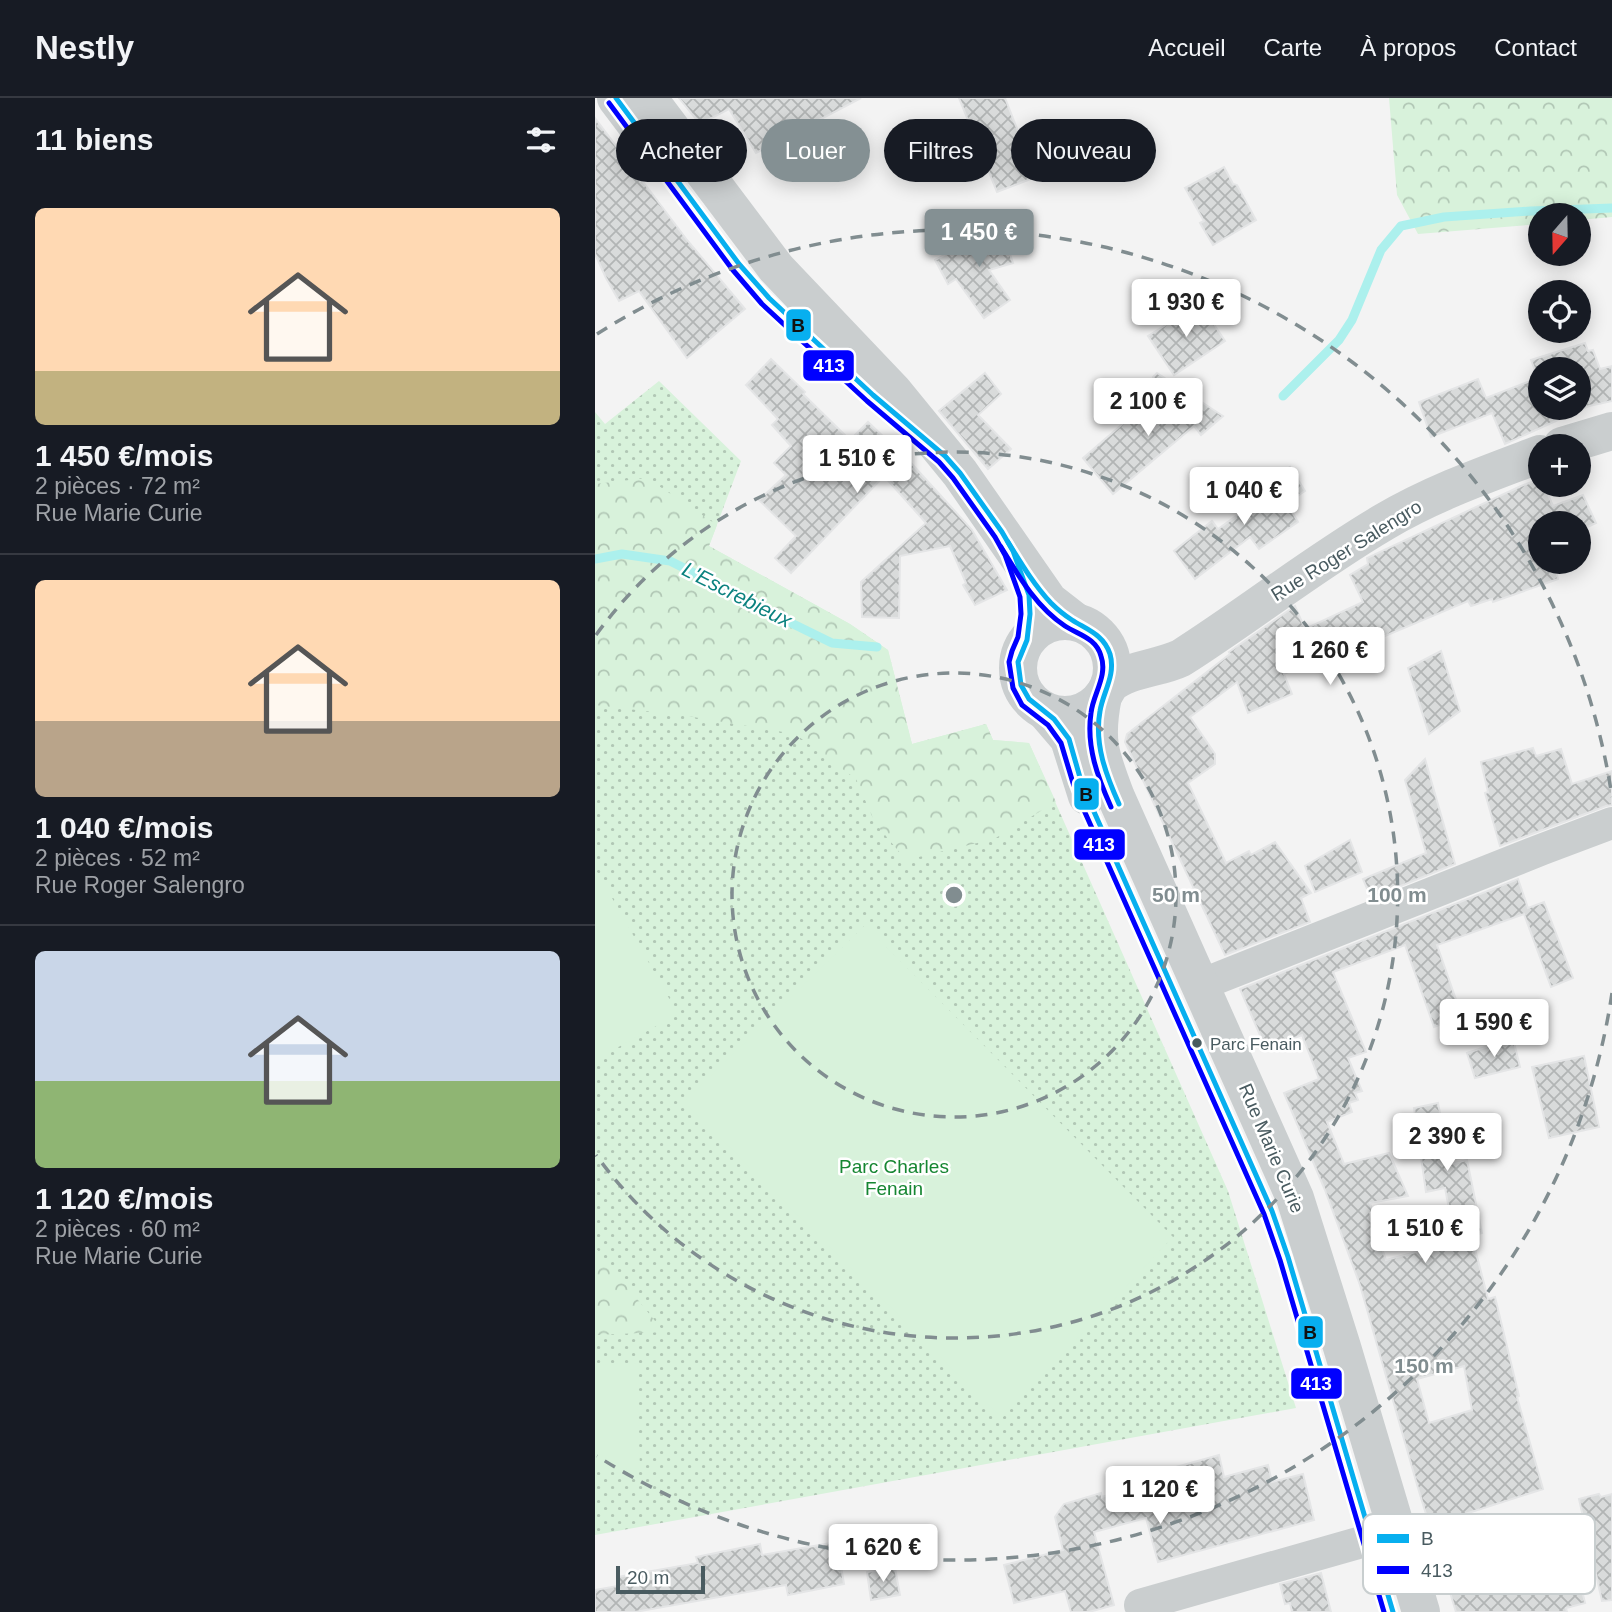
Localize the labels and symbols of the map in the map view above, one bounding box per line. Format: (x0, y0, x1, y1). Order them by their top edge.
north arrow (1528, 203, 1591, 266)
pin: 1 450 € (914, 209, 1044, 269)
pin: 1 930 € (1121, 280, 1251, 339)
line badge: B (785, 308, 812, 342)
text: B (791, 315, 805, 336)
line badge: 413 (802, 349, 855, 382)
text: 413 (813, 355, 845, 376)
pin: 2 100 € (1083, 378, 1213, 438)
pin: 1 510 € (792, 436, 922, 495)
pin: 1 040 € (1179, 468, 1309, 527)
street label: Rue Roger Salengro (1267, 496, 1425, 605)
water label: L'Escrebieux (679, 557, 797, 633)
pin: 1 260 € (1265, 628, 1395, 687)
line badge: B (1073, 777, 1100, 811)
text: B (1079, 784, 1093, 805)
line badge: 413 (1073, 828, 1126, 861)
text: 413 (1083, 834, 1115, 855)
centre of rings (942, 883, 966, 907)
text: 50 m (1152, 883, 1200, 906)
text: 100 m (1367, 883, 1427, 906)
pin: 1 590 € (1429, 1000, 1559, 1059)
place label: Parc Fenain (1210, 1035, 1302, 1054)
marker: Parc Fenain (1190, 1036, 1204, 1050)
street label: Rue Marie Curie (1235, 1080, 1308, 1216)
pin: 2 390 € (1382, 1114, 1512, 1173)
park label: Parc Charles Fenain (839, 1156, 949, 1199)
pin: 1 510 € (1360, 1206, 1490, 1265)
line badge: B (1297, 1315, 1324, 1349)
text: B (1303, 1322, 1317, 1343)
text: 150 m (1394, 1354, 1454, 1377)
line badge: 413 (1290, 1367, 1343, 1400)
text: 413 (1300, 1373, 1332, 1394)
pin: 1 120 € (1095, 1466, 1225, 1526)
legend (1363, 1514, 1595, 1594)
pin: 1 620 € (818, 1524, 948, 1584)
text: B (1421, 1528, 1434, 1549)
text: 413 (1421, 1560, 1453, 1581)
scale bar (616, 1563, 705, 1595)

